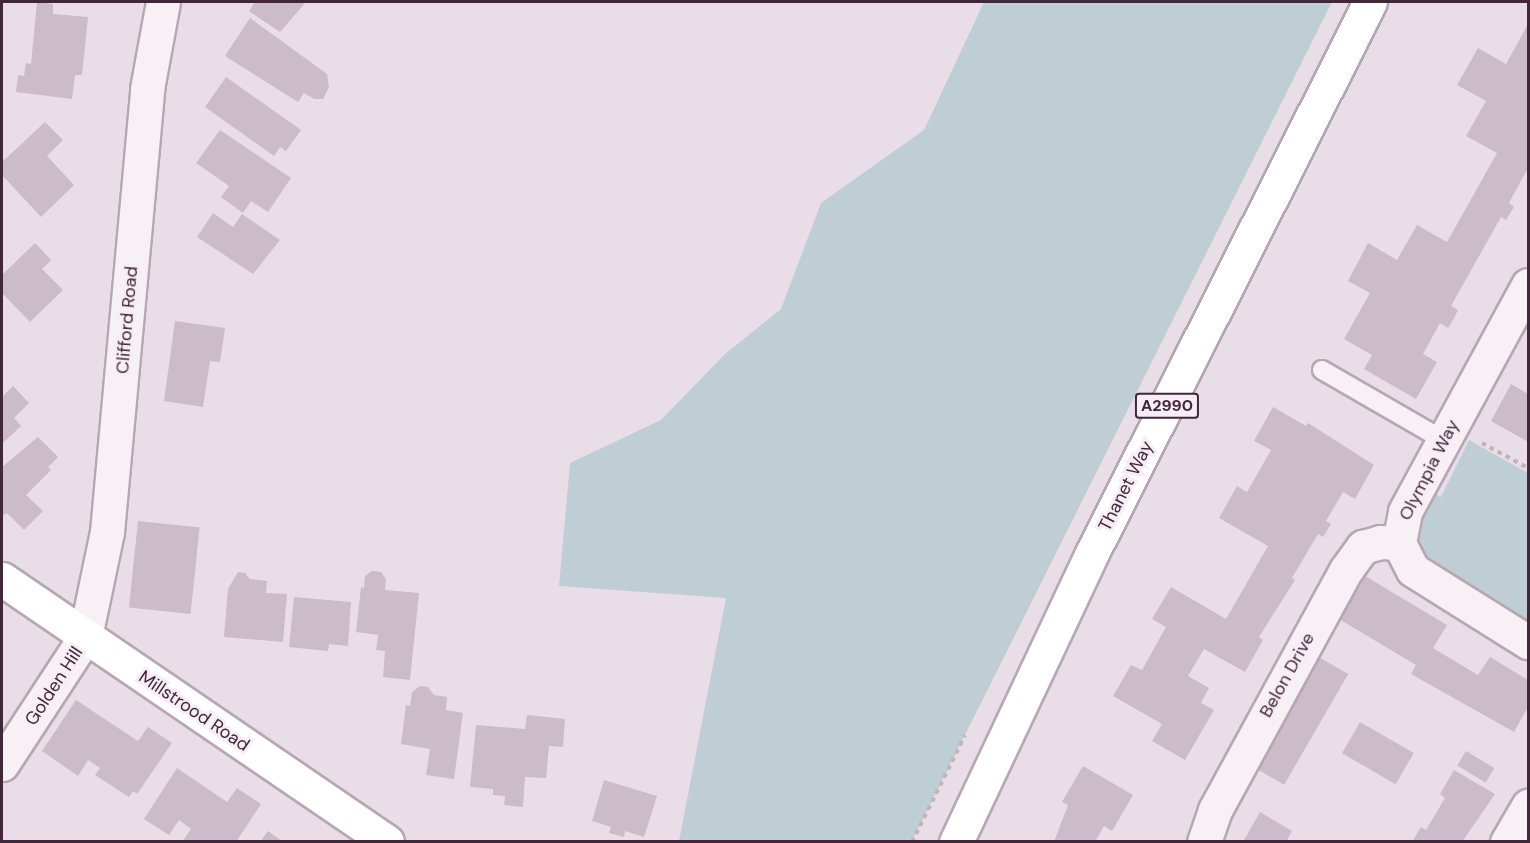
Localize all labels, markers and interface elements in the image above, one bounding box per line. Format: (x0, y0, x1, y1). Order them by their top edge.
street label: Clifford Road (112, 265, 142, 375)
road number: A2990 (1134, 393, 1200, 419)
street label: Olympia Way (1394, 416, 1464, 524)
street label: Thanet Way (1094, 437, 1158, 535)
street label: Belon Drive (1255, 629, 1319, 721)
street label: Golden Hill (21, 643, 87, 729)
street label: Millstrood Road (135, 666, 253, 756)

